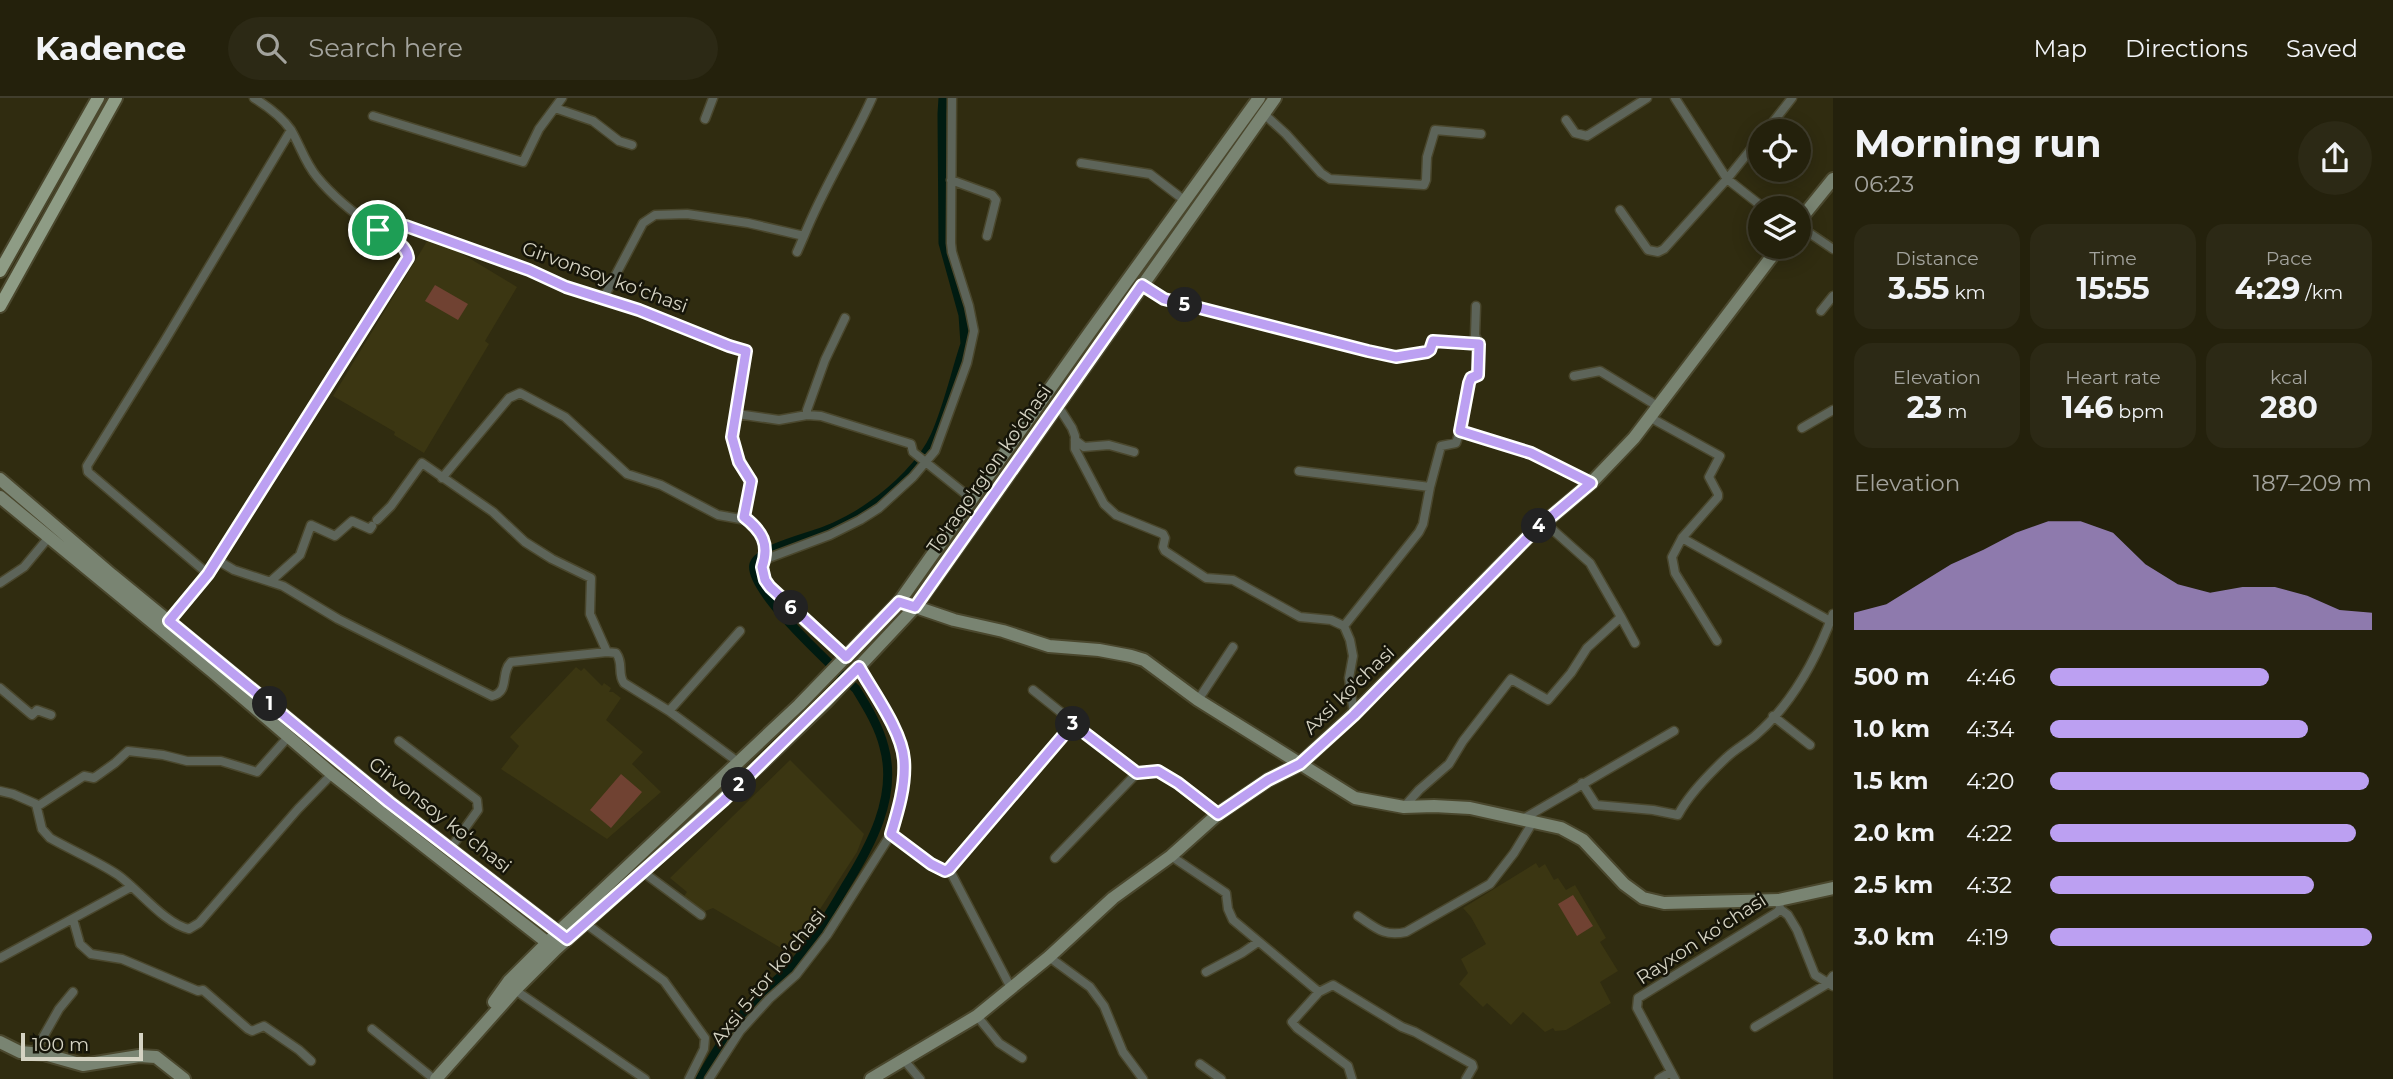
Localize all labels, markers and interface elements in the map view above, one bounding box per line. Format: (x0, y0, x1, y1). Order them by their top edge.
search box (228, 17, 718, 80)
text: Kadence (35, 28, 186, 68)
icon: search (252, 29, 290, 67)
text: Search here (308, 32, 463, 64)
text: Map (2034, 34, 2087, 63)
text: Directions (2125, 34, 2248, 63)
text: Saved (2286, 34, 2358, 63)
map controls (1748, 119, 1811, 259)
button: locate (1748, 119, 1811, 182)
text: Morning run (1854, 120, 2102, 167)
button: share (2298, 121, 2372, 195)
text: 06:23 (1854, 170, 1914, 198)
button: layers (1748, 196, 1811, 259)
pin (348, 200, 408, 260)
icon: arrive (359, 211, 397, 249)
street label: Girvonsoy koʻchasi (519, 236, 691, 318)
text: Distance (1895, 247, 1979, 270)
text: Time (2089, 247, 2137, 270)
text: Pace (2266, 247, 2312, 270)
text: 3.55 (1888, 270, 1949, 307)
text: 15:55 (2076, 270, 2150, 307)
text: 4:29 (2235, 270, 2300, 307)
text: km (1949, 281, 1986, 304)
text: /km (2300, 281, 2343, 304)
pin: 5 (1168, 288, 1202, 322)
text: 5 (1179, 293, 1190, 316)
text: Elevation (1893, 366, 1981, 389)
text: Heart rate (2065, 366, 2161, 389)
text: kcal (2270, 366, 2308, 389)
street label: To'raqo'rg'on ko'chasi (922, 380, 1056, 558)
text: 23 (1907, 389, 1942, 426)
text: 146 (2062, 389, 2113, 426)
text: 280 (2260, 389, 2318, 426)
text: m (1942, 400, 1967, 423)
text: bpm (2113, 400, 2164, 423)
text: Elevation (1854, 469, 1960, 497)
text: 187–209 m (2253, 469, 2372, 497)
pin: 4 (1522, 508, 1556, 544)
text: 4 (1532, 514, 1545, 537)
pin: 6 (774, 590, 808, 626)
text: 6 (784, 596, 797, 619)
street label: Axsi ko'chasi (1299, 641, 1399, 739)
text: 500 m (1854, 663, 1930, 691)
text: 4:46 (1966, 663, 2015, 691)
pin: 1 (252, 686, 288, 722)
text: 1 (266, 692, 273, 715)
pin: 3 (1056, 706, 1090, 742)
text: 3 (1067, 712, 1078, 735)
text: 1.0 km (1854, 715, 1930, 743)
text: 4:34 (1966, 715, 2014, 743)
street label: Girvonsoy koʻchasi (364, 752, 516, 878)
text: 1.5 km (1854, 767, 1928, 795)
text: 4:20 (1966, 767, 2014, 795)
pin: 2 (722, 768, 756, 802)
text: 2 (733, 773, 744, 796)
text: 2.0 km (1854, 819, 1935, 847)
text: 4:22 (1966, 819, 2012, 847)
text: 2.5 km (1854, 871, 1933, 899)
text: 4:32 (1966, 871, 2012, 899)
street label: Rayxon koʻchasi (1632, 889, 1770, 989)
street label: Аxsi 5-tor koʼchasi (706, 904, 830, 1050)
text: 3.0 km (1854, 923, 1935, 951)
text: 4:19 (1966, 923, 2009, 951)
scale bar (21, 1030, 144, 1062)
text: 100 m (32, 1033, 89, 1056)

